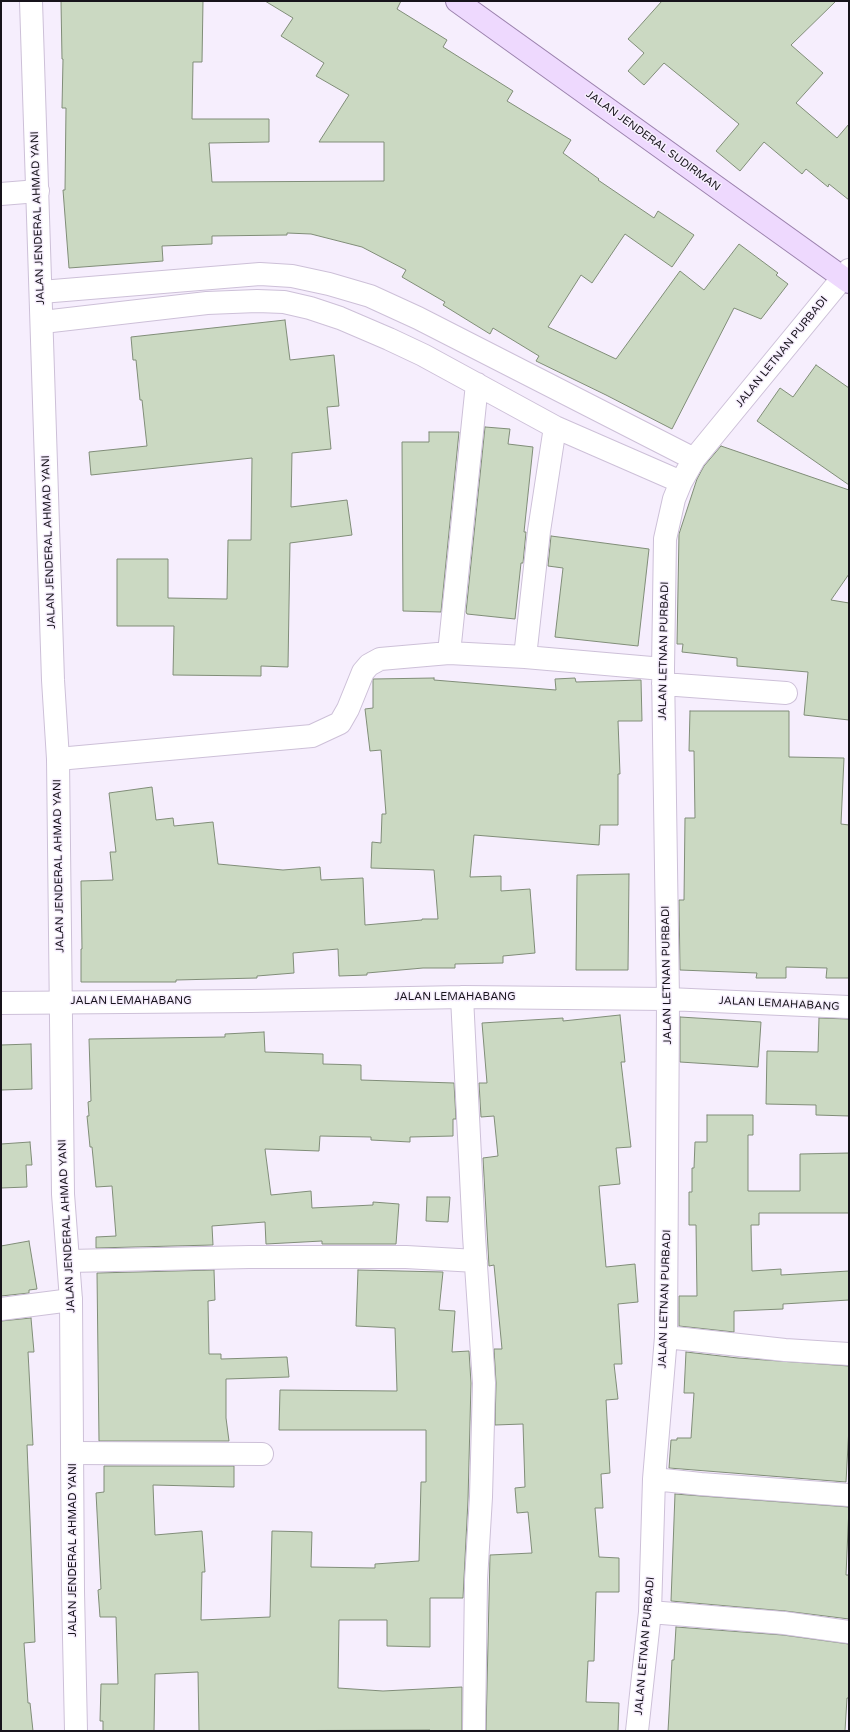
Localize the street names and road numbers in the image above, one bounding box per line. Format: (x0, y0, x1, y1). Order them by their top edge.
street label: JALAN JENDERAL SUDIRMAN (583, 88, 723, 194)
street label: JALAN JENDERAL AHMAD YANI (28, 131, 48, 305)
street label: JALAN LETNAN PURBADI (733, 294, 831, 410)
street label: JALAN JENDERAL AHMAD YANI (39, 455, 59, 629)
street label: JALAN LETNAN PURBADI (656, 581, 672, 721)
street label: JALAN JENDERAL AHMAD YANI (51, 779, 67, 953)
street label: JALAN LETNAN PURBADI (659, 905, 675, 1045)
street label: JALAN LEMAHABANG (394, 990, 516, 1004)
street label: JALAN LEMAHABANG (70, 994, 192, 1008)
street label: JALAN LEMAHABANG (718, 994, 840, 1014)
street label: JALAN JENDERAL AHMAD YANI (56, 1139, 78, 1313)
street label: JALAN LETNAN PURBADI (656, 1229, 674, 1369)
street label: JALAN JENDERAL AHMAD YANI (66, 1463, 80, 1637)
street label: JALAN LETNAN PURBADI (632, 1576, 658, 1716)

